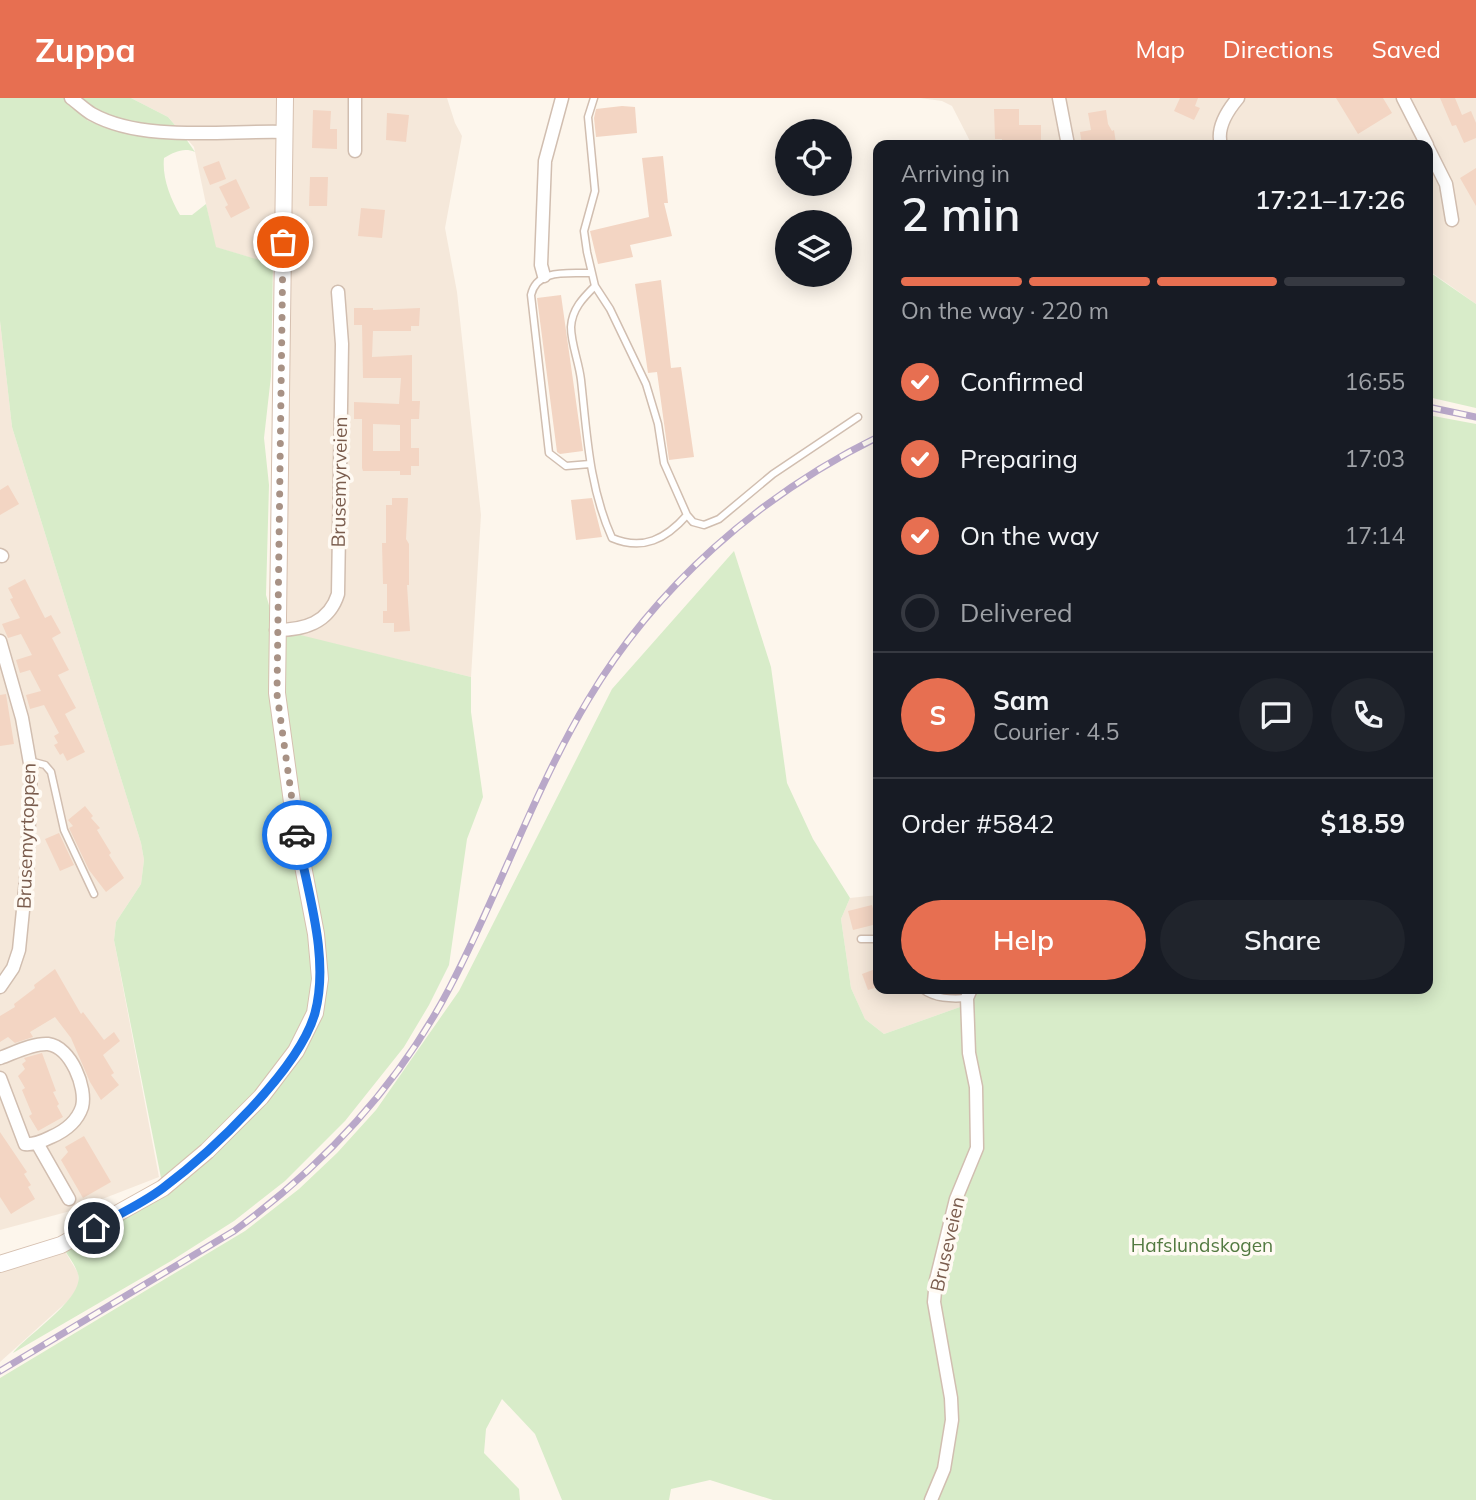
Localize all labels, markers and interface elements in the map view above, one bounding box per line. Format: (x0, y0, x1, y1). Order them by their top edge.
text: Zuppa (35, 29, 136, 70)
text: Map (1135, 34, 1185, 64)
text: Directions (1223, 34, 1334, 64)
text: Saved (1372, 34, 1441, 64)
map controls (775, 119, 852, 287)
button: locate (775, 119, 852, 196)
text: Arriving in (901, 159, 1010, 188)
text: 17:21–17:26 (1255, 183, 1405, 216)
text: 2 min (901, 185, 1020, 243)
button: layers (775, 210, 852, 287)
pin (253, 212, 313, 272)
icon: bag (264, 223, 302, 261)
text: On the way · 220 m (901, 296, 1109, 325)
icon: check (901, 363, 939, 401)
text: Confirmed (960, 365, 1084, 398)
text: 16:55 (1345, 367, 1405, 396)
street label: Brusemyrveien (326, 416, 352, 548)
icon: check (901, 440, 939, 478)
text: Preparing (960, 442, 1078, 475)
text: 17:03 (1345, 444, 1405, 473)
icon: check (901, 517, 939, 555)
text: On the way (960, 519, 1099, 552)
text: 17:14 (1345, 521, 1405, 550)
text: Delivered (960, 596, 1073, 629)
button: chat (1239, 678, 1313, 752)
button: phone (1331, 678, 1405, 752)
text: Sam (993, 684, 1049, 717)
text: S (930, 699, 946, 732)
text: Courier · 4.5 (993, 717, 1119, 746)
street label: Brusemyrtoppen (11, 762, 41, 910)
courier (262, 800, 332, 870)
text: Order #5842 (901, 807, 1054, 840)
text: $18.59 (1321, 807, 1405, 840)
icon: car (278, 816, 316, 854)
button: Help (901, 900, 1146, 980)
button: Share (1160, 900, 1405, 980)
street label: Bruseveien (924, 1194, 970, 1294)
pin (64, 1198, 124, 1258)
icon: home (75, 1209, 113, 1247)
park label: Hafslundskogen (1131, 1233, 1273, 1257)

